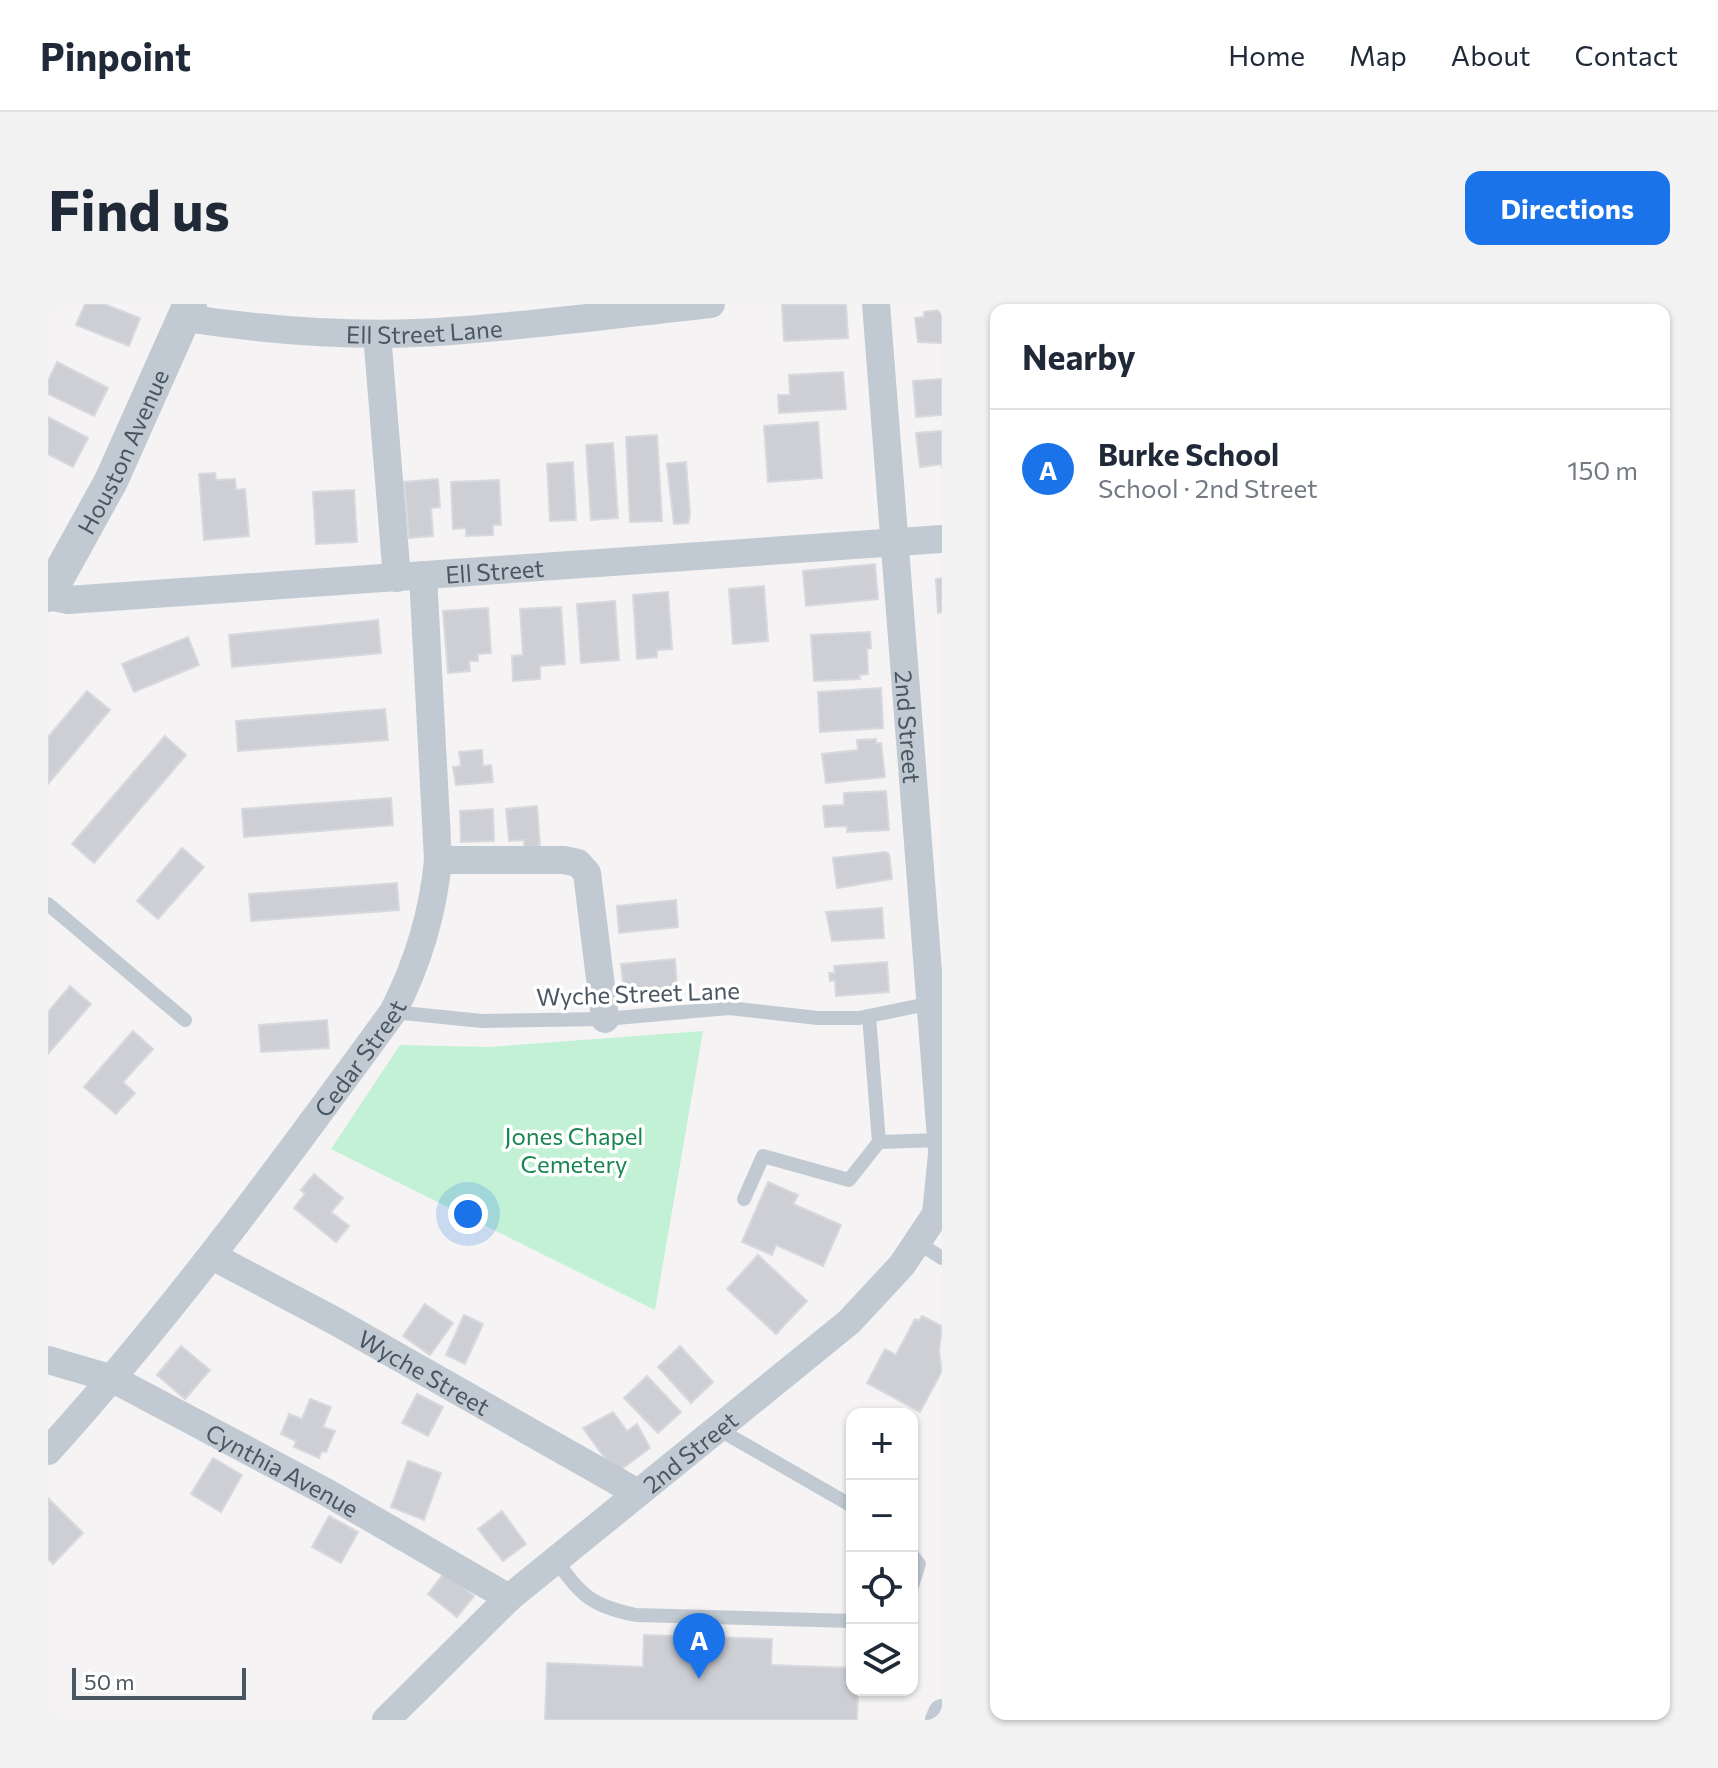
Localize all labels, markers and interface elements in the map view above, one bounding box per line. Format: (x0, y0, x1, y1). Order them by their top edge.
text: Pinpoint (40, 32, 191, 79)
text: Home (1228, 38, 1305, 72)
text: Map (1349, 38, 1407, 72)
text: About (1451, 38, 1531, 72)
text: Contact (1575, 38, 1678, 72)
button: Directions (1465, 171, 1670, 245)
text: Find us (48, 174, 230, 243)
street label: Ell Street Lane (346, 312, 503, 348)
text: Nearby (1022, 335, 1136, 377)
street label: Houston Avenue (70, 364, 174, 539)
text: Burke School (1098, 435, 1279, 472)
text: A (1039, 454, 1057, 485)
text: 150 m (1567, 454, 1638, 485)
text: School · 2nd Street (1098, 472, 1318, 503)
street label: Ell Street (444, 552, 545, 588)
street label: 2nd Street (890, 669, 928, 785)
street label: Wyche Street Lane (536, 975, 740, 1011)
street label: Cedar Street (307, 994, 412, 1122)
park label: Jones Chapel Cemetery (505, 1121, 643, 1178)
your location (448, 1194, 488, 1234)
street label: Wyche Street (354, 1323, 495, 1421)
street label: 2nd Street (637, 1404, 743, 1498)
map controls (846, 1408, 918, 1696)
button: + (846, 1408, 918, 1480)
street label: Cynthia Avenue (201, 1417, 364, 1522)
button: − (846, 1480, 918, 1552)
button: locate (846, 1552, 918, 1624)
pin: A (673, 1613, 725, 1679)
button: layers (846, 1624, 918, 1696)
scale bar (72, 1664, 246, 1700)
text: 50 m (84, 1668, 134, 1695)

